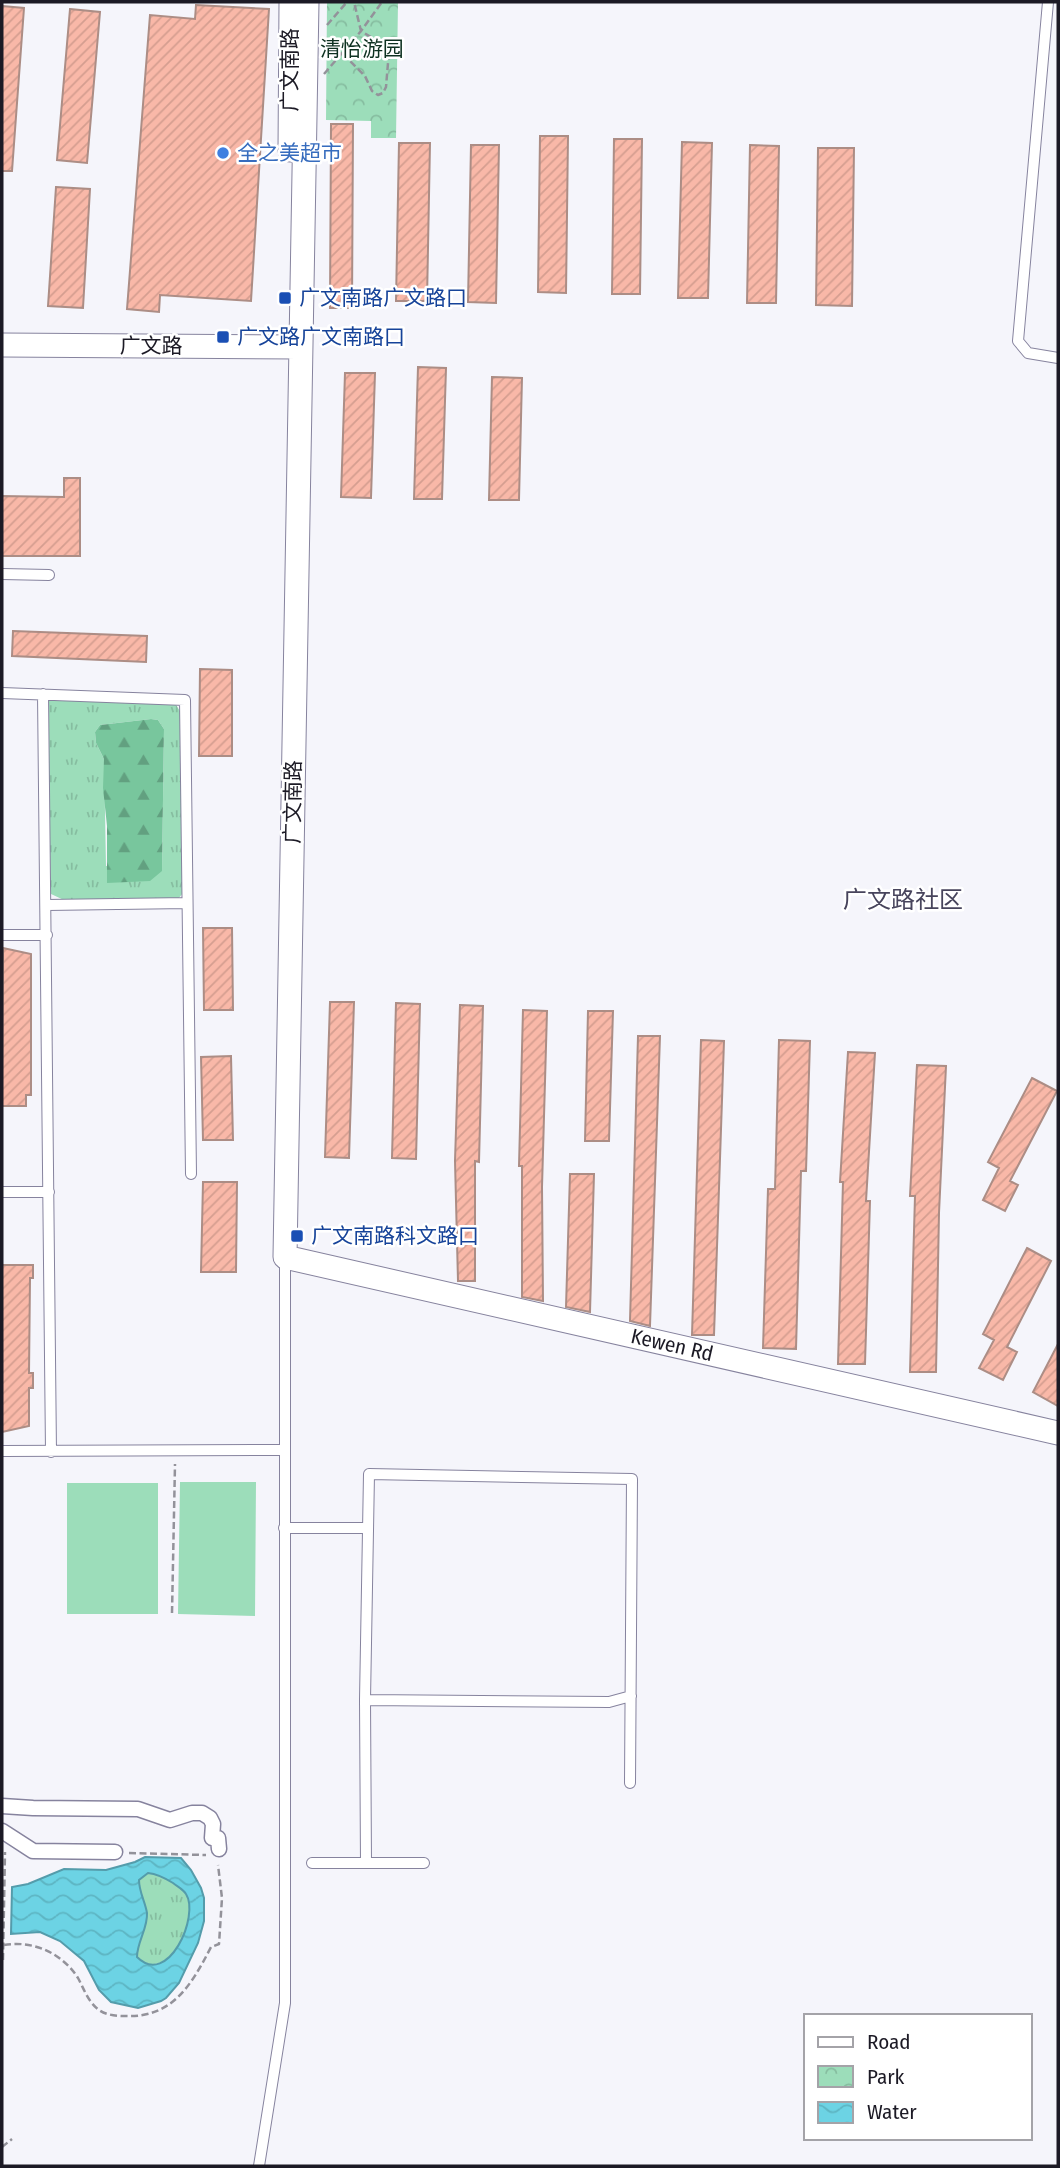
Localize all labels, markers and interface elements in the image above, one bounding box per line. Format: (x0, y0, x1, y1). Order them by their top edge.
street label: 广文南路 (277, 28, 303, 112)
park label: 清怡游园 (320, 36, 404, 62)
place label: 全之美超市 (237, 140, 342, 166)
marker: 全之美超市 (215, 145, 231, 161)
place label: 广文南路广文路口 (299, 285, 467, 311)
marker: 广文南路广文路口 (277, 290, 293, 306)
place label: 广文路广文南路口 (237, 324, 405, 350)
marker: 广文路广文南路口 (215, 329, 231, 345)
street label: 广文路 (120, 333, 183, 359)
street label: 广文南路 (279, 760, 307, 844)
district label: 广文路社区 (843, 886, 963, 914)
place label: 广文南路科文路口 (311, 1223, 479, 1249)
marker: 广文南路科文路口 (289, 1228, 305, 1244)
street label: Kewen Rd (628, 1323, 716, 1367)
legend (804, 2014, 1032, 2140)
text: Road (867, 2029, 911, 2055)
text: Park (867, 2064, 905, 2090)
text: Water (867, 2099, 917, 2125)

